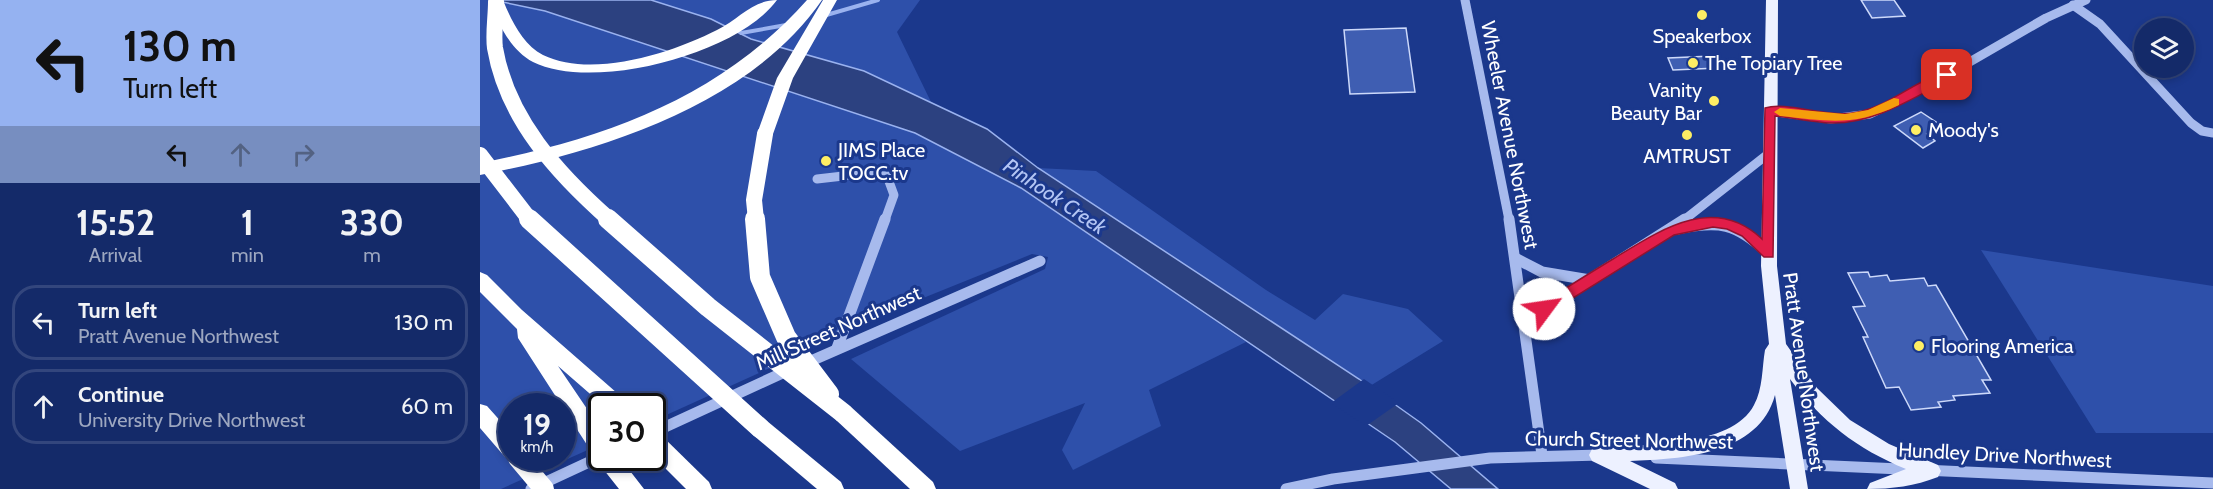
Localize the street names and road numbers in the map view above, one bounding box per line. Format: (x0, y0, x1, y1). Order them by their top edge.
street label: Wheeler Avenue Northwest (1476, 19, 1544, 251)
street label: Pratt Avenue Northwest (1778, 271, 1830, 473)
street label: Mill Street Northwest (752, 281, 925, 375)
street label: Church Street Northwest (1525, 426, 1734, 454)
street label: Hundley Drive Northwest (1898, 437, 2113, 473)

